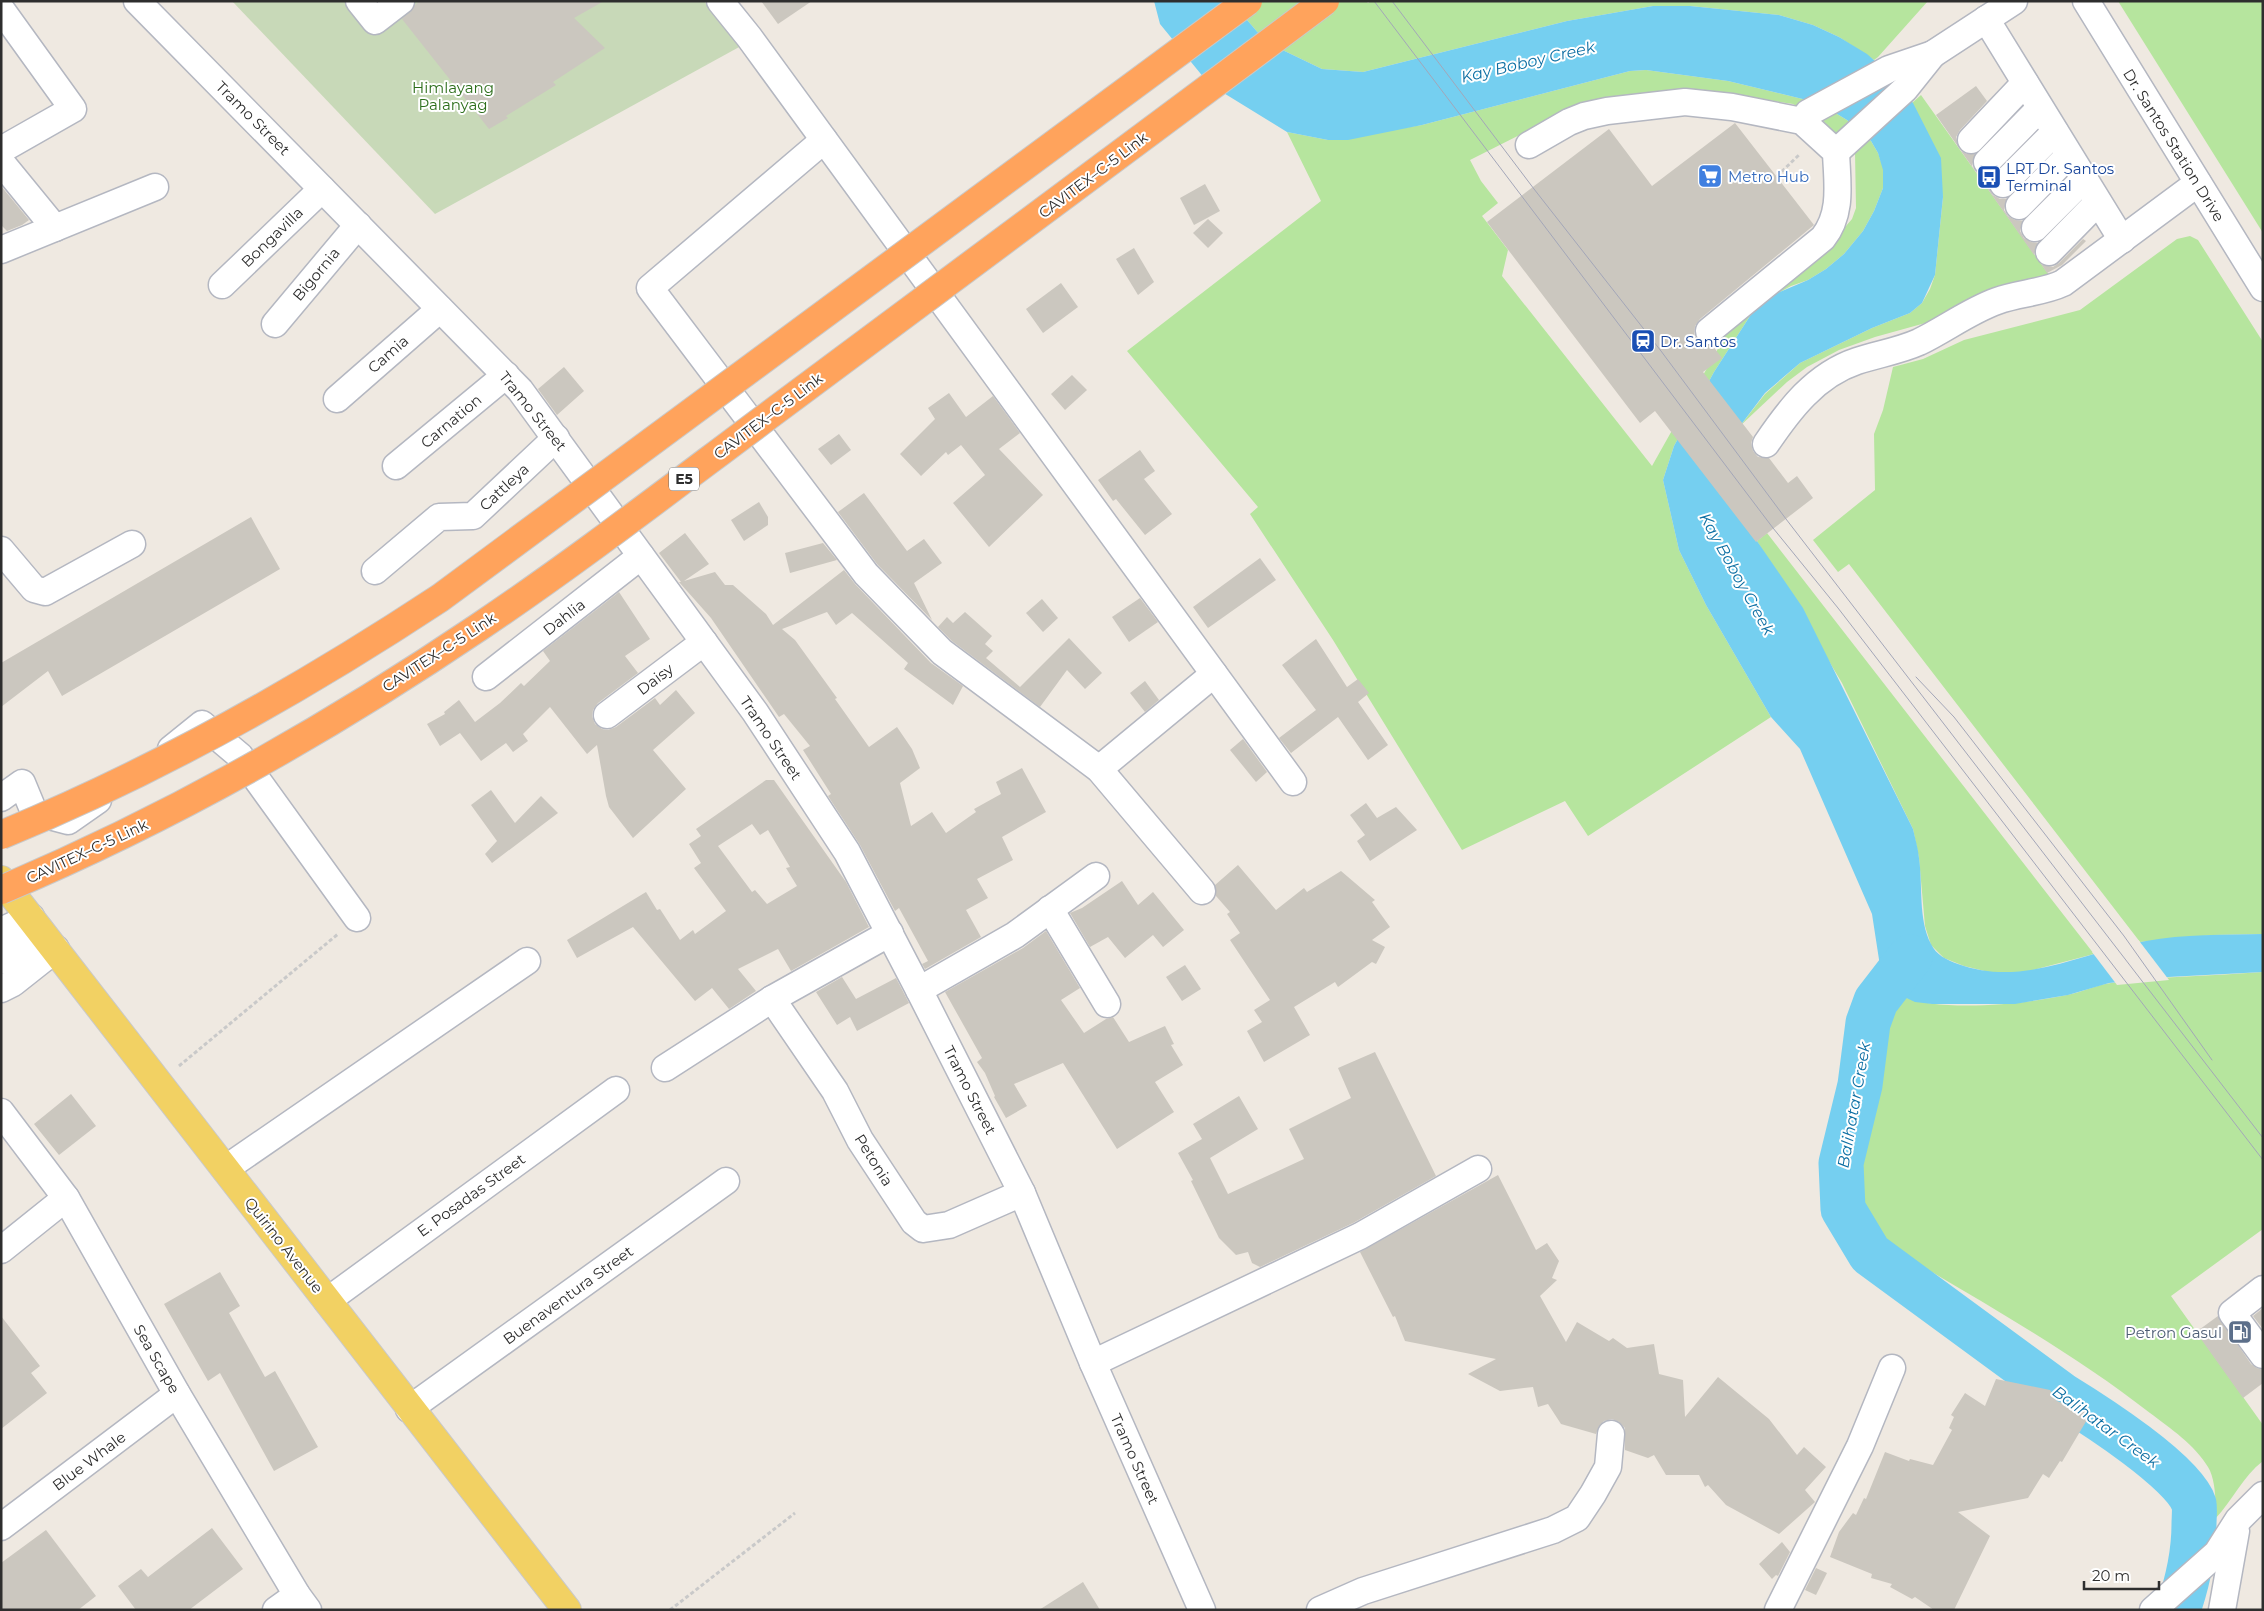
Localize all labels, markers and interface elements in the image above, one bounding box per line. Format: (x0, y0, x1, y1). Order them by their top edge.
water label: Kay Boboy Creek (1459, 37, 1598, 87)
street label: Dr. Santos Station Drive (2119, 65, 2229, 225)
street label: Tramo Street (212, 77, 294, 159)
park label: Himlayang Palanyag (412, 78, 494, 114)
street label: CAVITEX–C-5 Link (1035, 128, 1151, 222)
place label: LRT Dr. Santos Terminal (2006, 159, 2114, 195)
supermarket icon: Metro Hub (1697, 163, 1723, 189)
bus stop icon: LRT Dr. Santos Terminal (1976, 164, 2002, 190)
place label: Metro Hub (1728, 167, 1809, 186)
street label: Bongavilla (237, 203, 307, 271)
street label: Bigornia (288, 243, 344, 305)
station icon: Dr. Santos (1630, 328, 1656, 354)
street label: Camia (364, 331, 412, 377)
place label: Dr. Santos (1660, 332, 1736, 351)
street label: Tramo Street (495, 367, 571, 455)
street label: CAVITEX–C-5 Link (710, 369, 826, 463)
street label: Carnation (417, 390, 485, 452)
street label: Cattleya (475, 459, 533, 515)
road number: E5 (669, 468, 699, 490)
water label: Kay Boboy Creek (1696, 510, 1779, 640)
street label: Dahlia (539, 595, 589, 639)
street label: CAVITEX–C-5 Link (379, 608, 499, 696)
street label: Daisy (633, 659, 678, 699)
street label: Tramo Street (736, 692, 806, 784)
street label: CAVITEX–C-5 Link (23, 815, 151, 887)
water label: Balihatar Creek (1834, 1039, 1875, 1169)
street label: Tramo Street (939, 1042, 1001, 1138)
street label: Petonia (851, 1130, 897, 1190)
street label: E. Posadas Street (413, 1149, 529, 1241)
street label: Quirino Avenue (241, 1193, 327, 1297)
street label: Buenaventura Street (499, 1241, 637, 1349)
fuel station icon: Petron Gasul (2227, 1319, 2253, 1345)
street label: Sea Scape (130, 1321, 184, 1397)
place label: Petron Gasul (2125, 1323, 2222, 1342)
water label: Balihatar Creek (2049, 1382, 2164, 1473)
street label: Tramo Street (1107, 1411, 1163, 1507)
street label: Blue Whale (49, 1427, 129, 1495)
scale bar (2084, 1558, 2159, 1590)
text: 20 m (2092, 1566, 2130, 1585)

